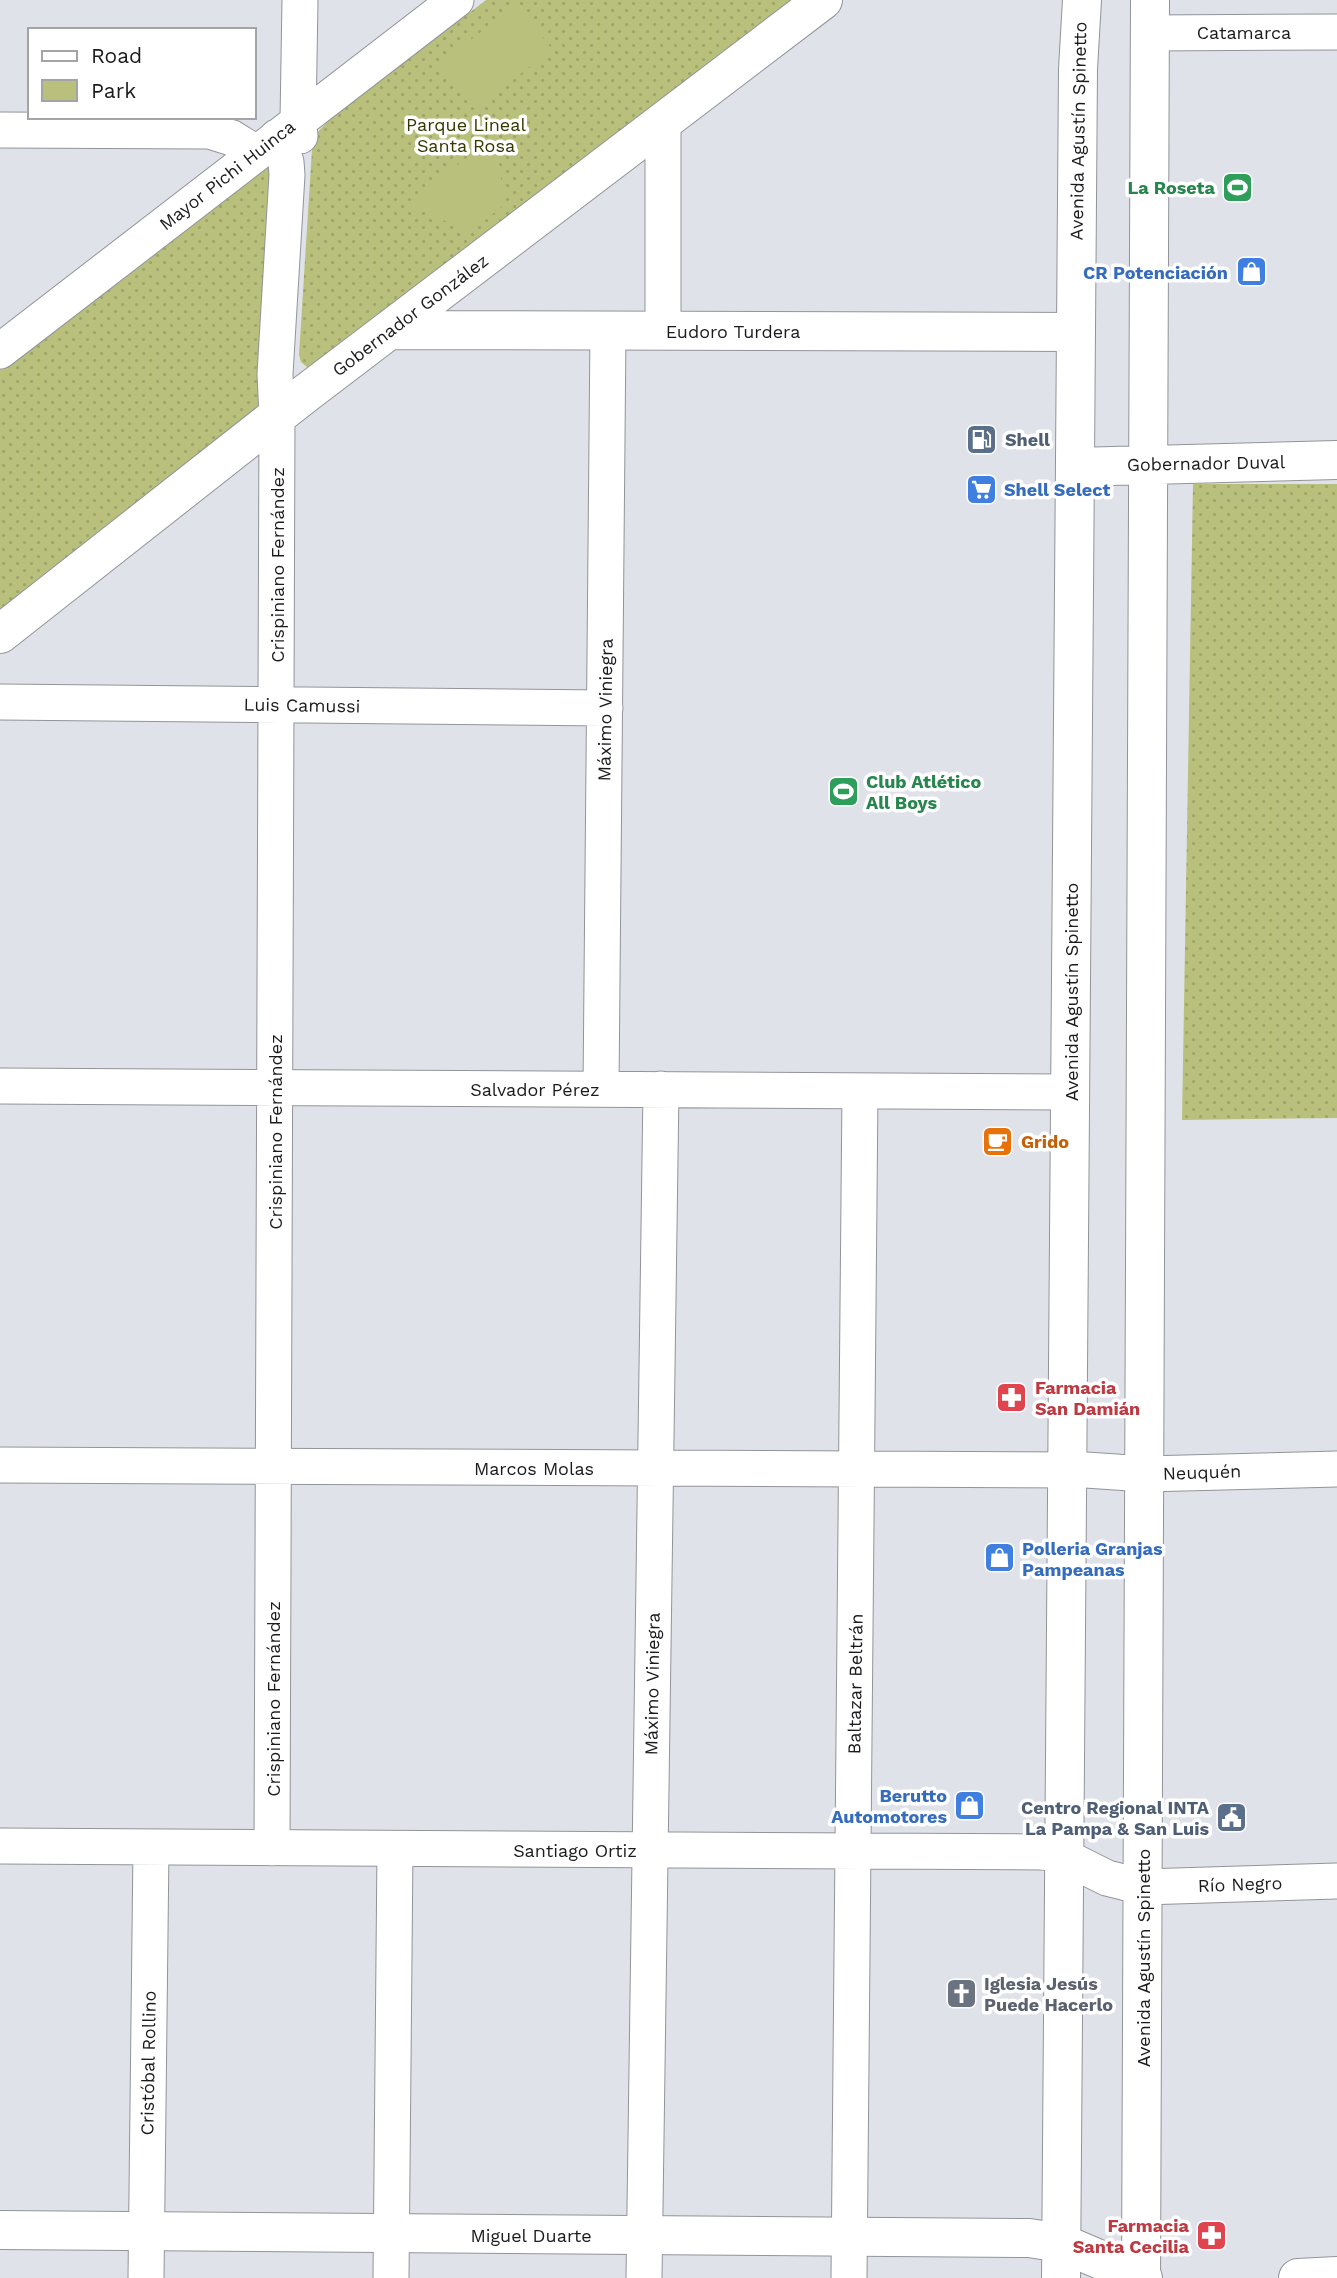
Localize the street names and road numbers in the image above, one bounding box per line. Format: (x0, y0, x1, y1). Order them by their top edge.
street label: Avenida Agustín Spinetto (1066, 22, 1090, 240)
street label: Catamarca (1197, 22, 1291, 43)
street label: Mayor Pichi Huinca (155, 116, 299, 234)
street label: Gobernador González (328, 250, 492, 380)
street label: Eudoro Turdera (666, 321, 800, 342)
street label: Gobernador Duval (1127, 451, 1286, 475)
street label: Crispiniano Fernández (267, 467, 288, 663)
street label: Máximo Viniegra (593, 638, 617, 782)
street label: Luis Camussi (244, 693, 360, 717)
street label: Avenida Agustín Spinetto (1061, 883, 1082, 1101)
street label: Crispiniano Fernández (265, 1034, 286, 1230)
street label: Salvador Pérez (470, 1079, 600, 1100)
street label: Marcos Molas (474, 1458, 594, 1479)
street label: Neuquén (1162, 1460, 1242, 1484)
street label: Crispiniano Fernández (263, 1601, 284, 1797)
street label: Máximo Viniegra (640, 1612, 664, 1756)
street label: Baltazar Beltrán (843, 1613, 867, 1755)
street label: Santiago Ortiz (513, 1840, 637, 1861)
street label: Avenida Agustín Spinetto (1133, 1849, 1154, 2067)
street label: Río Negro (1197, 1872, 1283, 1896)
street label: Cristóbal Rollino (136, 1990, 160, 2136)
street label: Miguel Duarte (470, 2225, 592, 2246)

